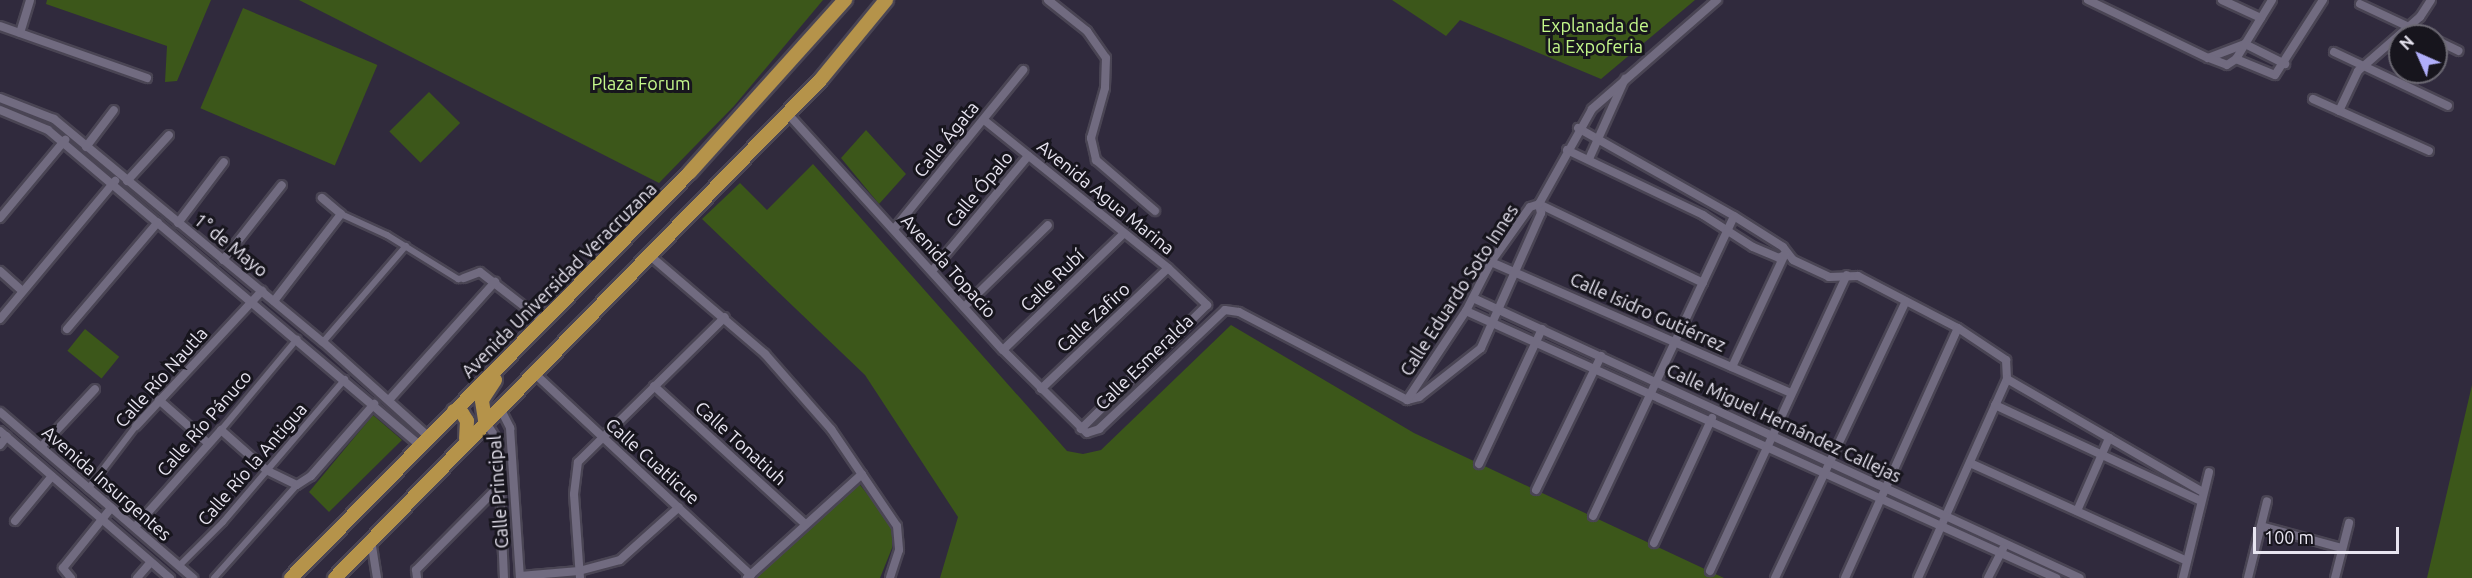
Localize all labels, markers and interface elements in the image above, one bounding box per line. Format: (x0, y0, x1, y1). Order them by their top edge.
park label: Explanada de la Expoferia (1541, 15, 1649, 57)
north arrow (2388, 24, 2448, 84)
text: N (2396, 32, 2417, 53)
park label: Plaza Forum (592, 72, 690, 94)
street label: Calle Ágata (909, 97, 983, 181)
street label: Avenida Agua Marina (1033, 135, 1179, 259)
street label: Calle Ópalo (941, 147, 1017, 231)
street label: Avenida Universidad Veracruzana (457, 178, 661, 382)
street label: Calle Eduardo Soto Innes (1395, 200, 1523, 380)
street label: 1° de Mayo (190, 209, 272, 281)
street label: Avenida Topacio (897, 210, 1001, 322)
street label: Calle Rubí (1016, 244, 1088, 316)
street label: Calle Isidro Gutiérrez (1567, 268, 1729, 356)
street label: Calle Zafiro (1052, 278, 1134, 356)
street label: Calle Esmeralda (1091, 310, 1197, 414)
street label: Calle Río Nautla (110, 322, 212, 432)
street label: Calle Miguel Hernández Callejas (1663, 359, 1905, 487)
street label: Calle Río Pánuco (152, 366, 256, 480)
street label: Calle Tonatiuh (691, 396, 791, 490)
street label: Calle Río la Antigua (193, 398, 311, 530)
street label: Calle Cuatlicue (602, 413, 704, 509)
street label: Avenida Insurgentes (38, 421, 176, 545)
street label: Calle Principal (483, 435, 513, 549)
scale bar (2256, 515, 2402, 553)
text: 100 m (2264, 527, 2314, 547)

